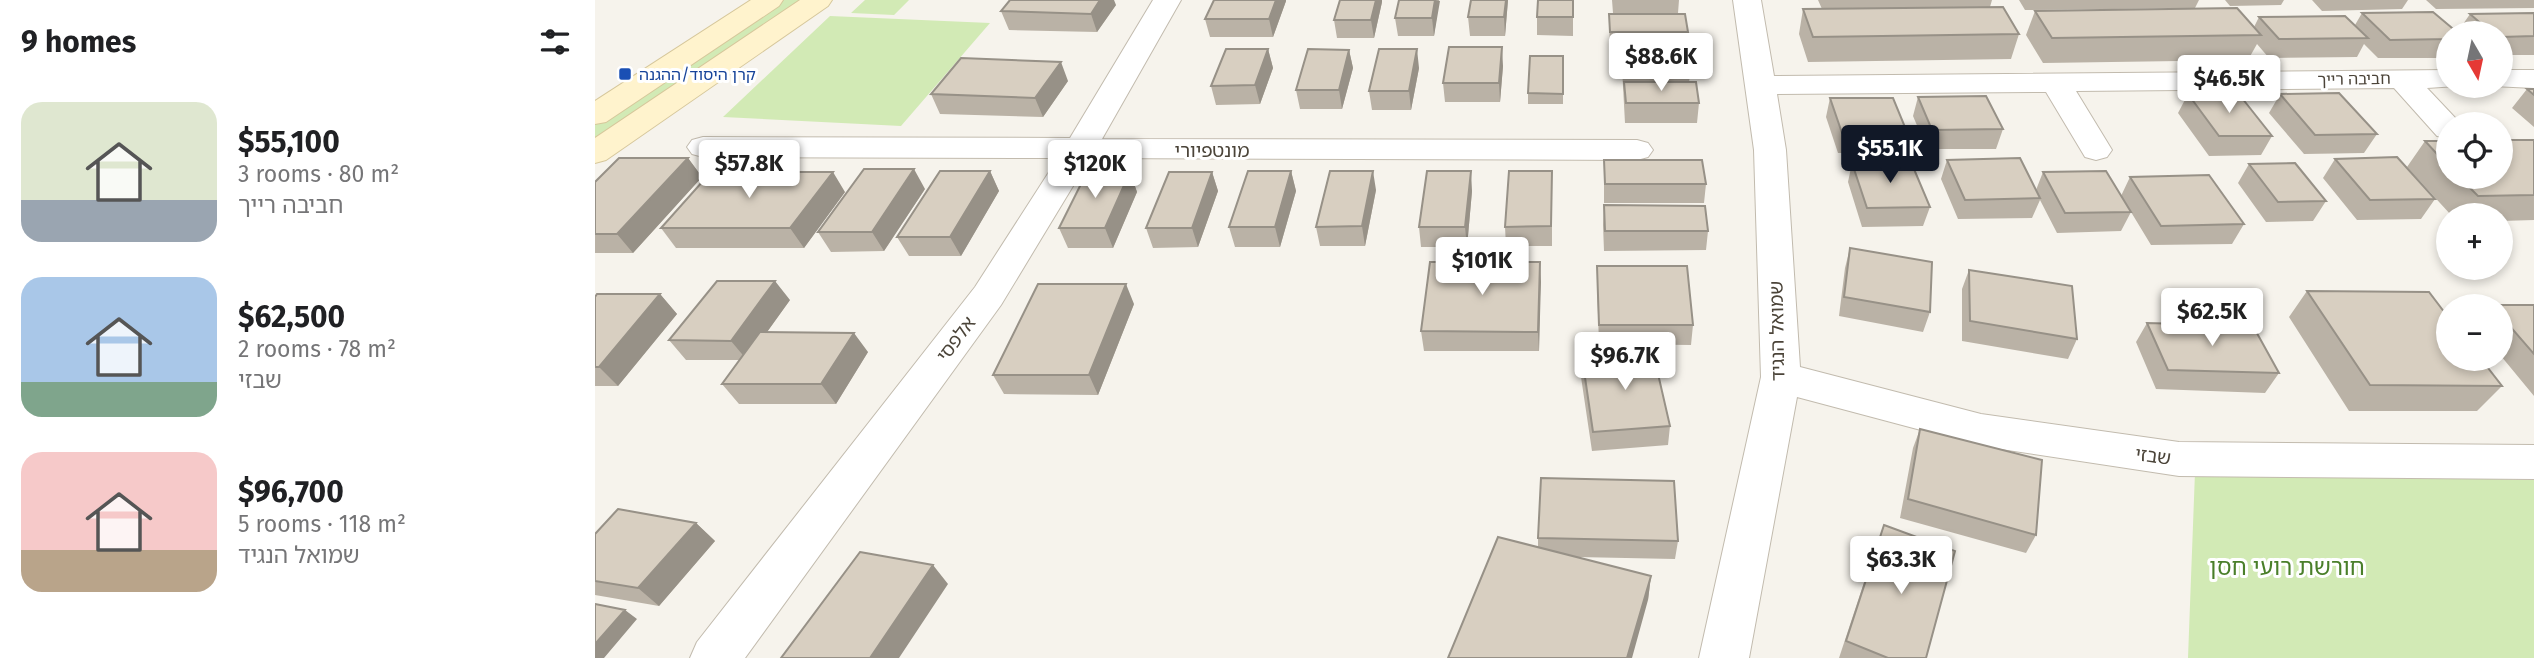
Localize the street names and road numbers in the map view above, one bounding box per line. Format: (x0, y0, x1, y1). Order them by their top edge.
street label: חביבה רייך (2317, 69, 2391, 89)
street label: מונטפיורי (1175, 139, 1249, 162)
street label: שמואל הנגיד (1765, 281, 1789, 381)
street label: אלפסי (932, 312, 980, 366)
street label: שבזי (2133, 442, 2173, 470)

